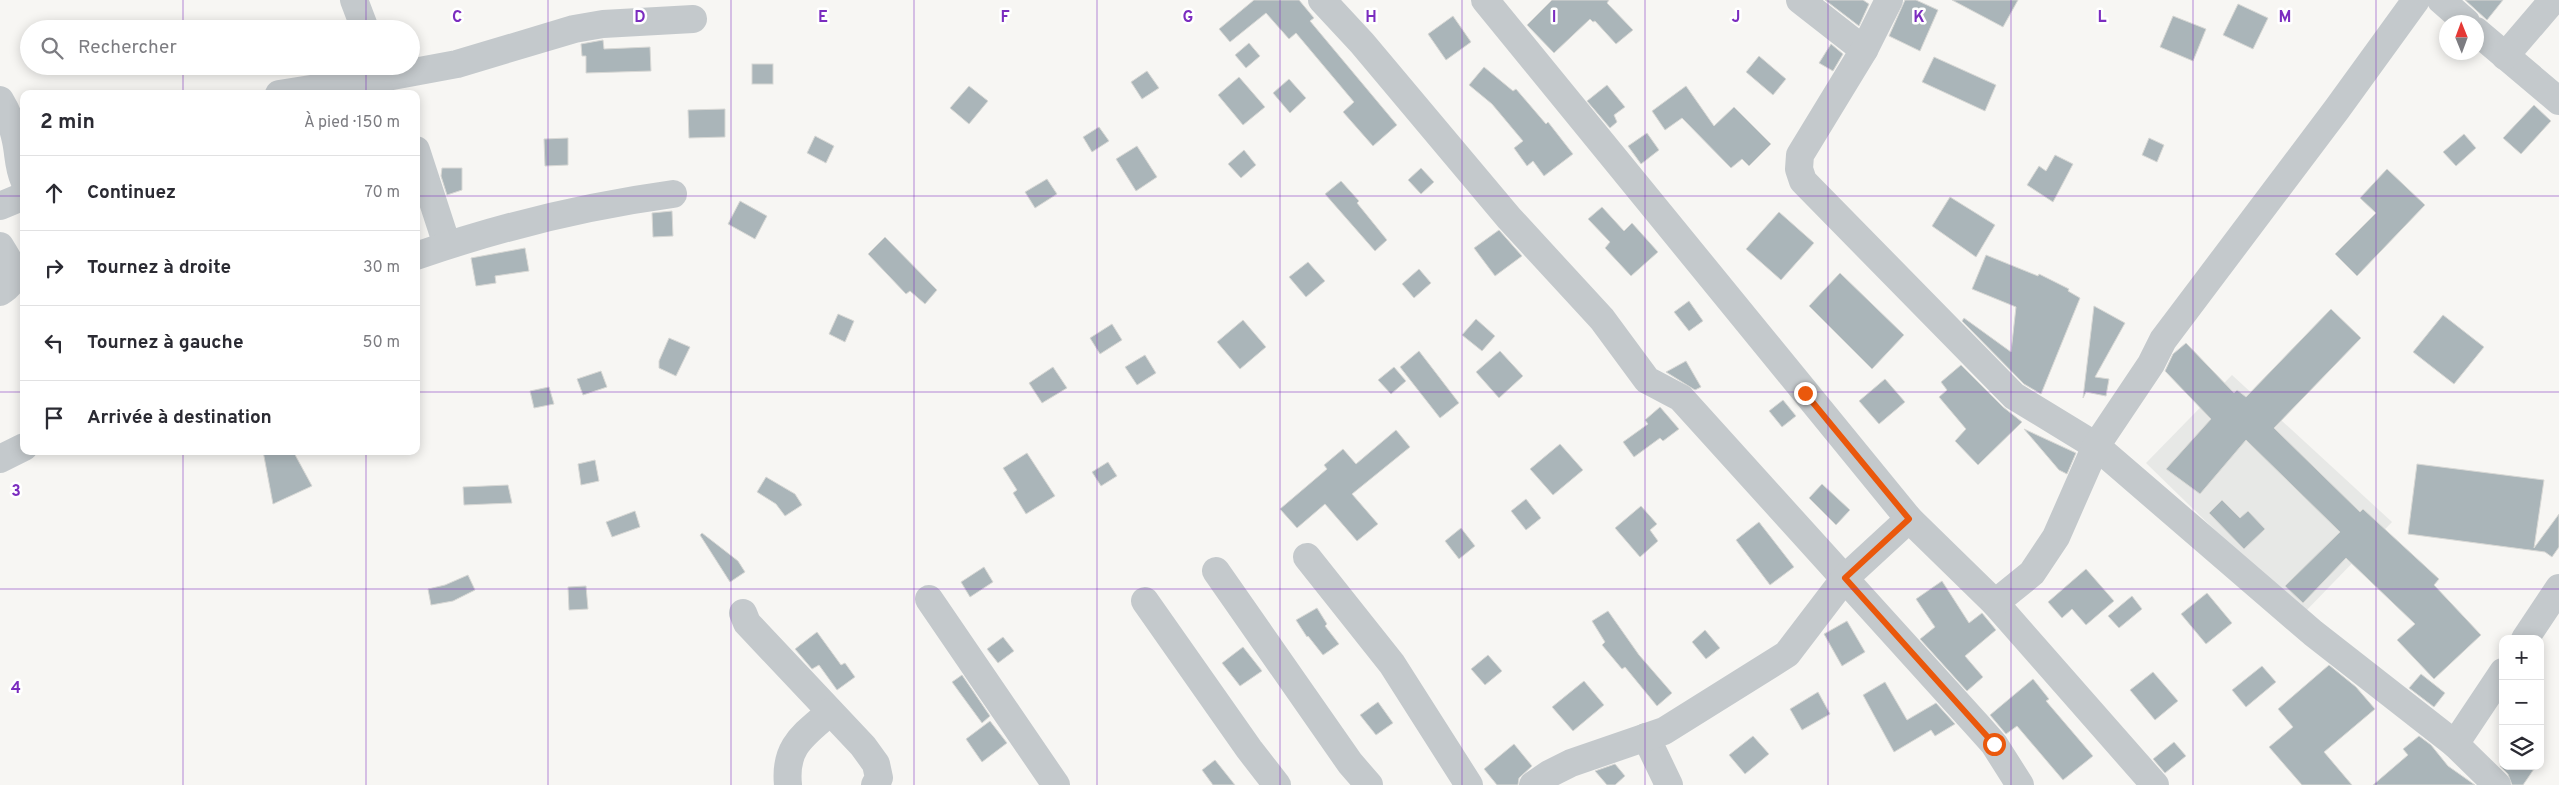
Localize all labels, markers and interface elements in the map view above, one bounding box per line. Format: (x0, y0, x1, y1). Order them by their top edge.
text: C (452, 8, 462, 28)
text: D (634, 8, 646, 28)
text: E (818, 8, 828, 28)
text: F (1000, 8, 1010, 28)
text: G (1183, 8, 1193, 28)
text: H (1365, 8, 1377, 28)
text: I (1552, 8, 1556, 28)
text: J (1732, 8, 1740, 28)
text: K (1913, 8, 1925, 28)
text: L (2097, 8, 2107, 28)
text: M (2279, 8, 2291, 28)
north arrow (2439, 15, 2484, 60)
search box (20, 20, 420, 75)
icon: search (38, 34, 66, 62)
text: Rechercher (78, 36, 177, 60)
text: 2 min (40, 109, 95, 136)
text: À pied · 150 m (304, 113, 400, 133)
icon: ahead (40, 179, 68, 207)
text: Continuez (87, 181, 176, 205)
text: 70 m (365, 183, 400, 203)
icon: right (40, 254, 68, 282)
text: Tournez à droite (87, 256, 231, 280)
text: 30 m (363, 258, 400, 278)
icon: left (40, 329, 68, 357)
text: Tournez à gauche (87, 331, 244, 355)
text: 50 m (363, 333, 400, 353)
route end (1794, 382, 1817, 405)
icon: arrive (40, 404, 68, 432)
text: Arrivée à destination (87, 406, 272, 430)
text: 3 (11, 482, 21, 502)
map controls (2499, 635, 2544, 770)
button: + (2499, 635, 2544, 680)
text: 4 (11, 679, 21, 699)
button: − (2499, 680, 2544, 725)
button: layers (2499, 725, 2544, 770)
route start (1983, 733, 2006, 756)

